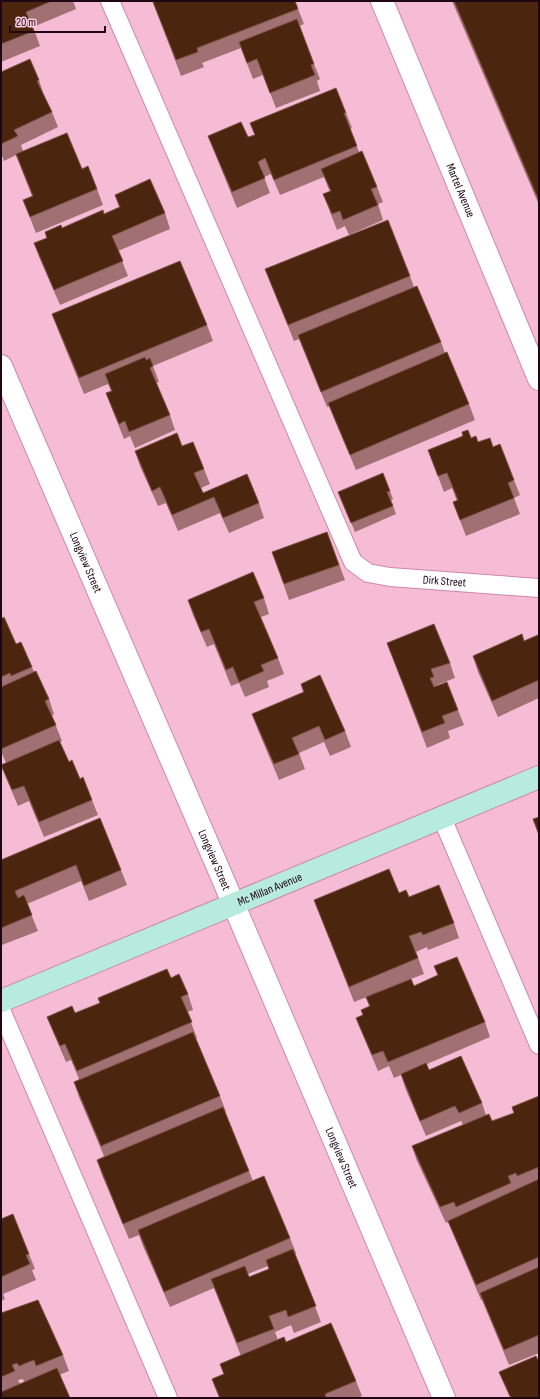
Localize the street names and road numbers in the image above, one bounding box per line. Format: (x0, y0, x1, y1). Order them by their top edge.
street label: Martel Avenue (443, 161, 479, 220)
street label: Longview Street (66, 530, 106, 595)
street label: Dirk Street (422, 572, 467, 590)
street label: Longview Street (195, 827, 234, 893)
street label: Mc Millan Avenue (235, 869, 304, 909)
street label: Longview Street (322, 1125, 361, 1191)

